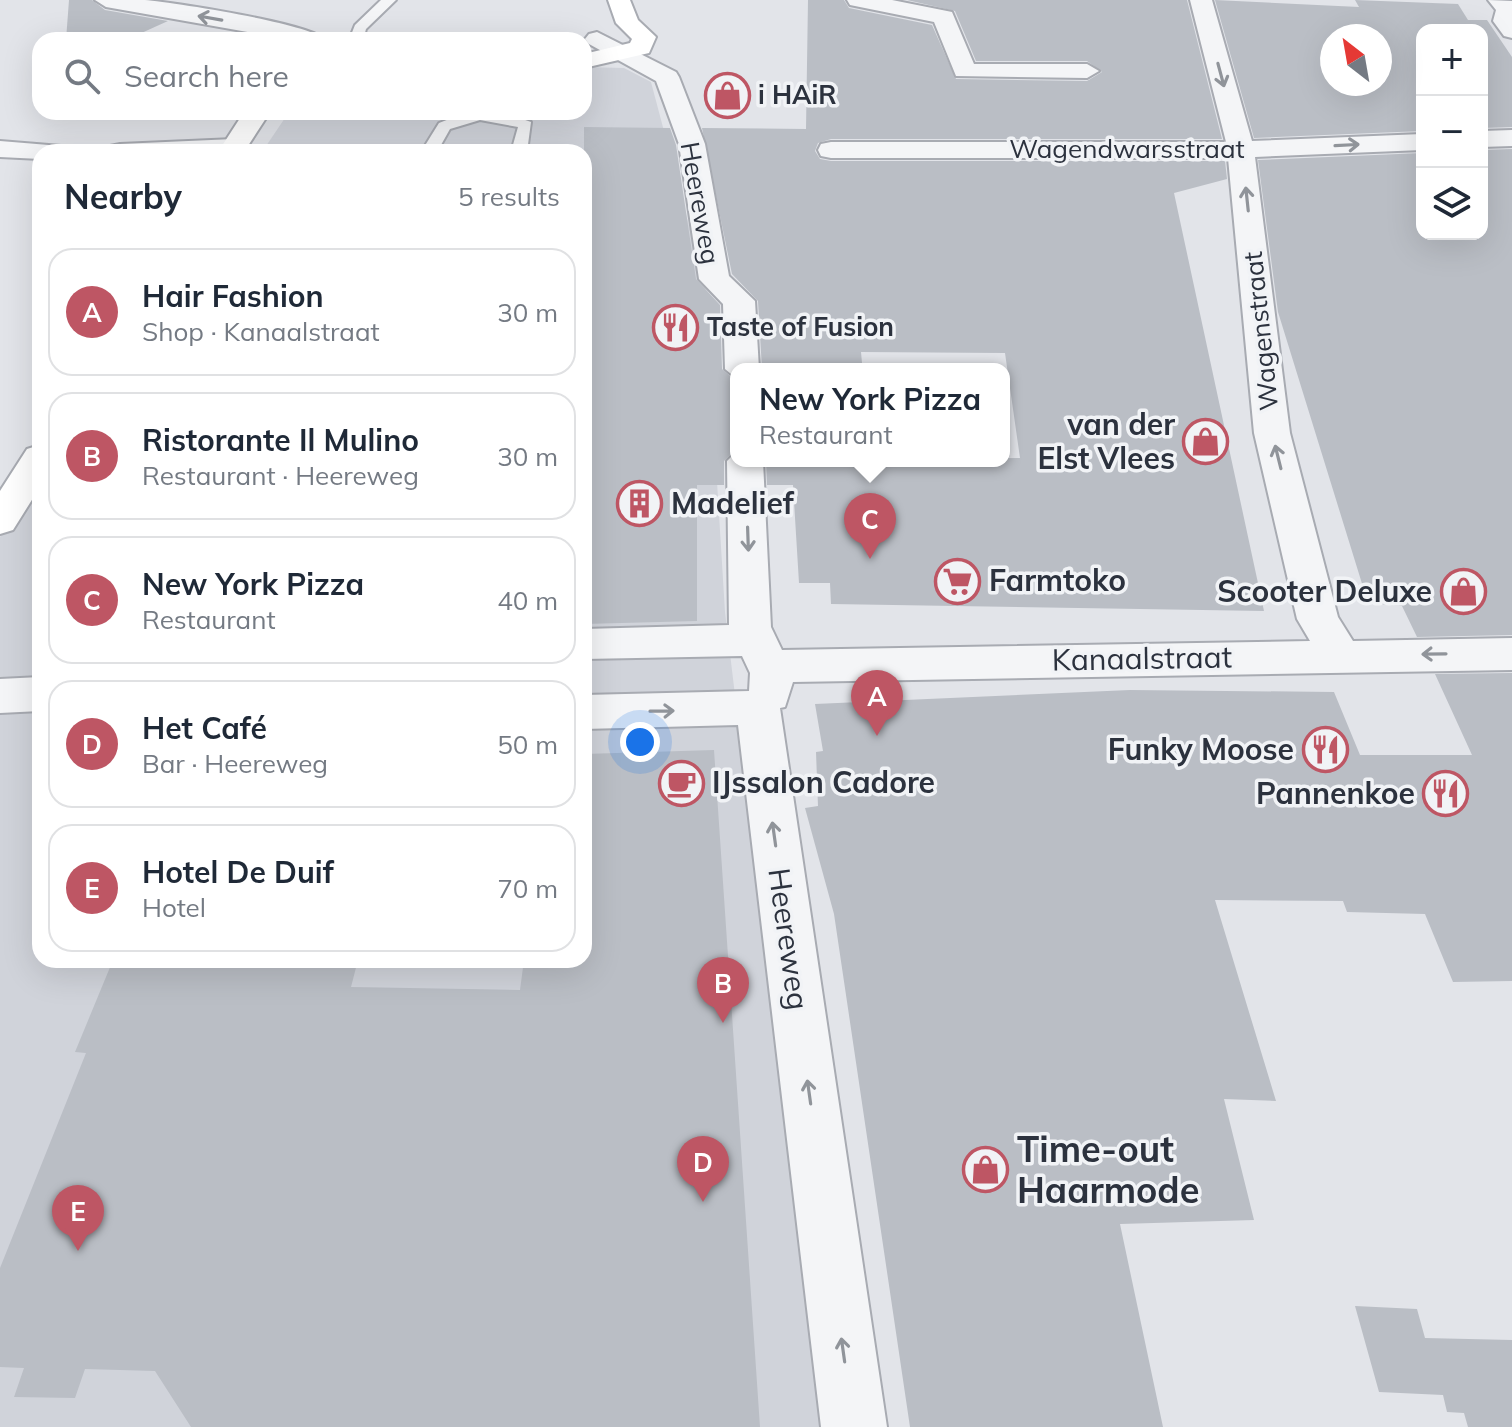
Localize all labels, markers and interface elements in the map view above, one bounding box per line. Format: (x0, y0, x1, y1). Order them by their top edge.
one-way arrow (198, 10, 223, 25)
north arrow (1320, 24, 1392, 96)
map controls (1416, 24, 1488, 240)
button: + (1416, 24, 1488, 96)
search box (32, 32, 592, 120)
icon: search (60, 54, 104, 98)
text: Search here (124, 57, 289, 95)
one-way arrow (1215, 61, 1230, 87)
shop icon: i HAiR (703, 71, 751, 119)
place label: i HAiR (758, 78, 837, 111)
button: − (1416, 96, 1488, 168)
street label: Wagendwarsstraat (1009, 132, 1245, 165)
one-way arrow (1333, 137, 1360, 152)
street label: Heereweg (674, 139, 727, 267)
button: layers (1416, 168, 1488, 240)
text: Nearby (64, 175, 182, 218)
text: 5 results (458, 180, 560, 213)
one-way arrow (1239, 186, 1254, 213)
street label: Wagenstraat (1236, 250, 1285, 412)
text: Hair Fashion (142, 277, 324, 315)
text: A (82, 296, 102, 329)
text: 30 m (497, 296, 558, 329)
restaurant icon: Taste of Fusion (652, 303, 700, 351)
place label: Taste of Fusion (707, 310, 894, 343)
text: Shop · Kanaalstraat (142, 315, 380, 348)
popup (730, 363, 1010, 467)
text: New York Pizza (759, 380, 981, 418)
place label: van der Elst Vlees (1037, 405, 1175, 477)
text: Restaurant (759, 418, 893, 451)
shop icon: van der Elst Vlees (1182, 418, 1230, 466)
text: Ristorante Il Mulino (142, 421, 419, 459)
text: B (83, 440, 101, 473)
text: 30 m (497, 440, 558, 473)
one-way arrow (1270, 445, 1285, 471)
text: Restaurant · Heereweg (142, 459, 419, 492)
building icon: Madelief (616, 480, 664, 528)
place label: Madelief (671, 484, 795, 522)
pin: C (844, 493, 896, 559)
one-way arrow (740, 525, 755, 552)
supermarket icon: Farmtoko (934, 557, 982, 605)
place label: Farmtoko (989, 561, 1126, 599)
text: New York Pizza (142, 565, 364, 603)
shop icon: Scooter Deluxe (1439, 568, 1487, 616)
place label: Scooter Deluxe (1217, 572, 1432, 610)
text: C (83, 584, 101, 617)
text: 40 m (497, 584, 558, 617)
text: Restaurant (142, 603, 276, 636)
street label: Kanaalstraat (1052, 637, 1232, 679)
one-way arrow (1421, 647, 1448, 662)
pin: A (851, 670, 903, 736)
one-way arrow (648, 703, 675, 718)
text: Het Café (142, 709, 267, 747)
your location (620, 722, 660, 762)
restaurant icon: Funky Moose (1301, 726, 1349, 774)
text: D (82, 728, 102, 761)
text: 50 m (497, 728, 558, 761)
place label: Funky Moose (1108, 730, 1294, 768)
text: Bar · Heereweg (142, 747, 328, 780)
cafe icon: IJssalon Cadore (657, 759, 705, 807)
place label: IJssalon Cadore (712, 763, 935, 801)
restaurant icon: Pannenkoe (1422, 770, 1470, 818)
place label: Pannenkoe (1256, 774, 1415, 812)
one-way arrow (767, 821, 782, 848)
text: Hotel De Duif (142, 853, 334, 891)
street label: Heereweg (760, 866, 818, 1012)
text: E (84, 872, 100, 905)
text: 70 m (497, 872, 558, 905)
text: Hotel (142, 891, 206, 924)
pin: B (697, 957, 749, 1023)
one-way arrow (801, 1080, 816, 1105)
place label: Time-out Haarmode (1017, 1126, 1199, 1212)
pin: D (677, 1136, 729, 1202)
shop icon: Time-out Haarmode (962, 1146, 1010, 1194)
pin: E (52, 1185, 104, 1251)
one-way arrow (835, 1338, 850, 1363)

